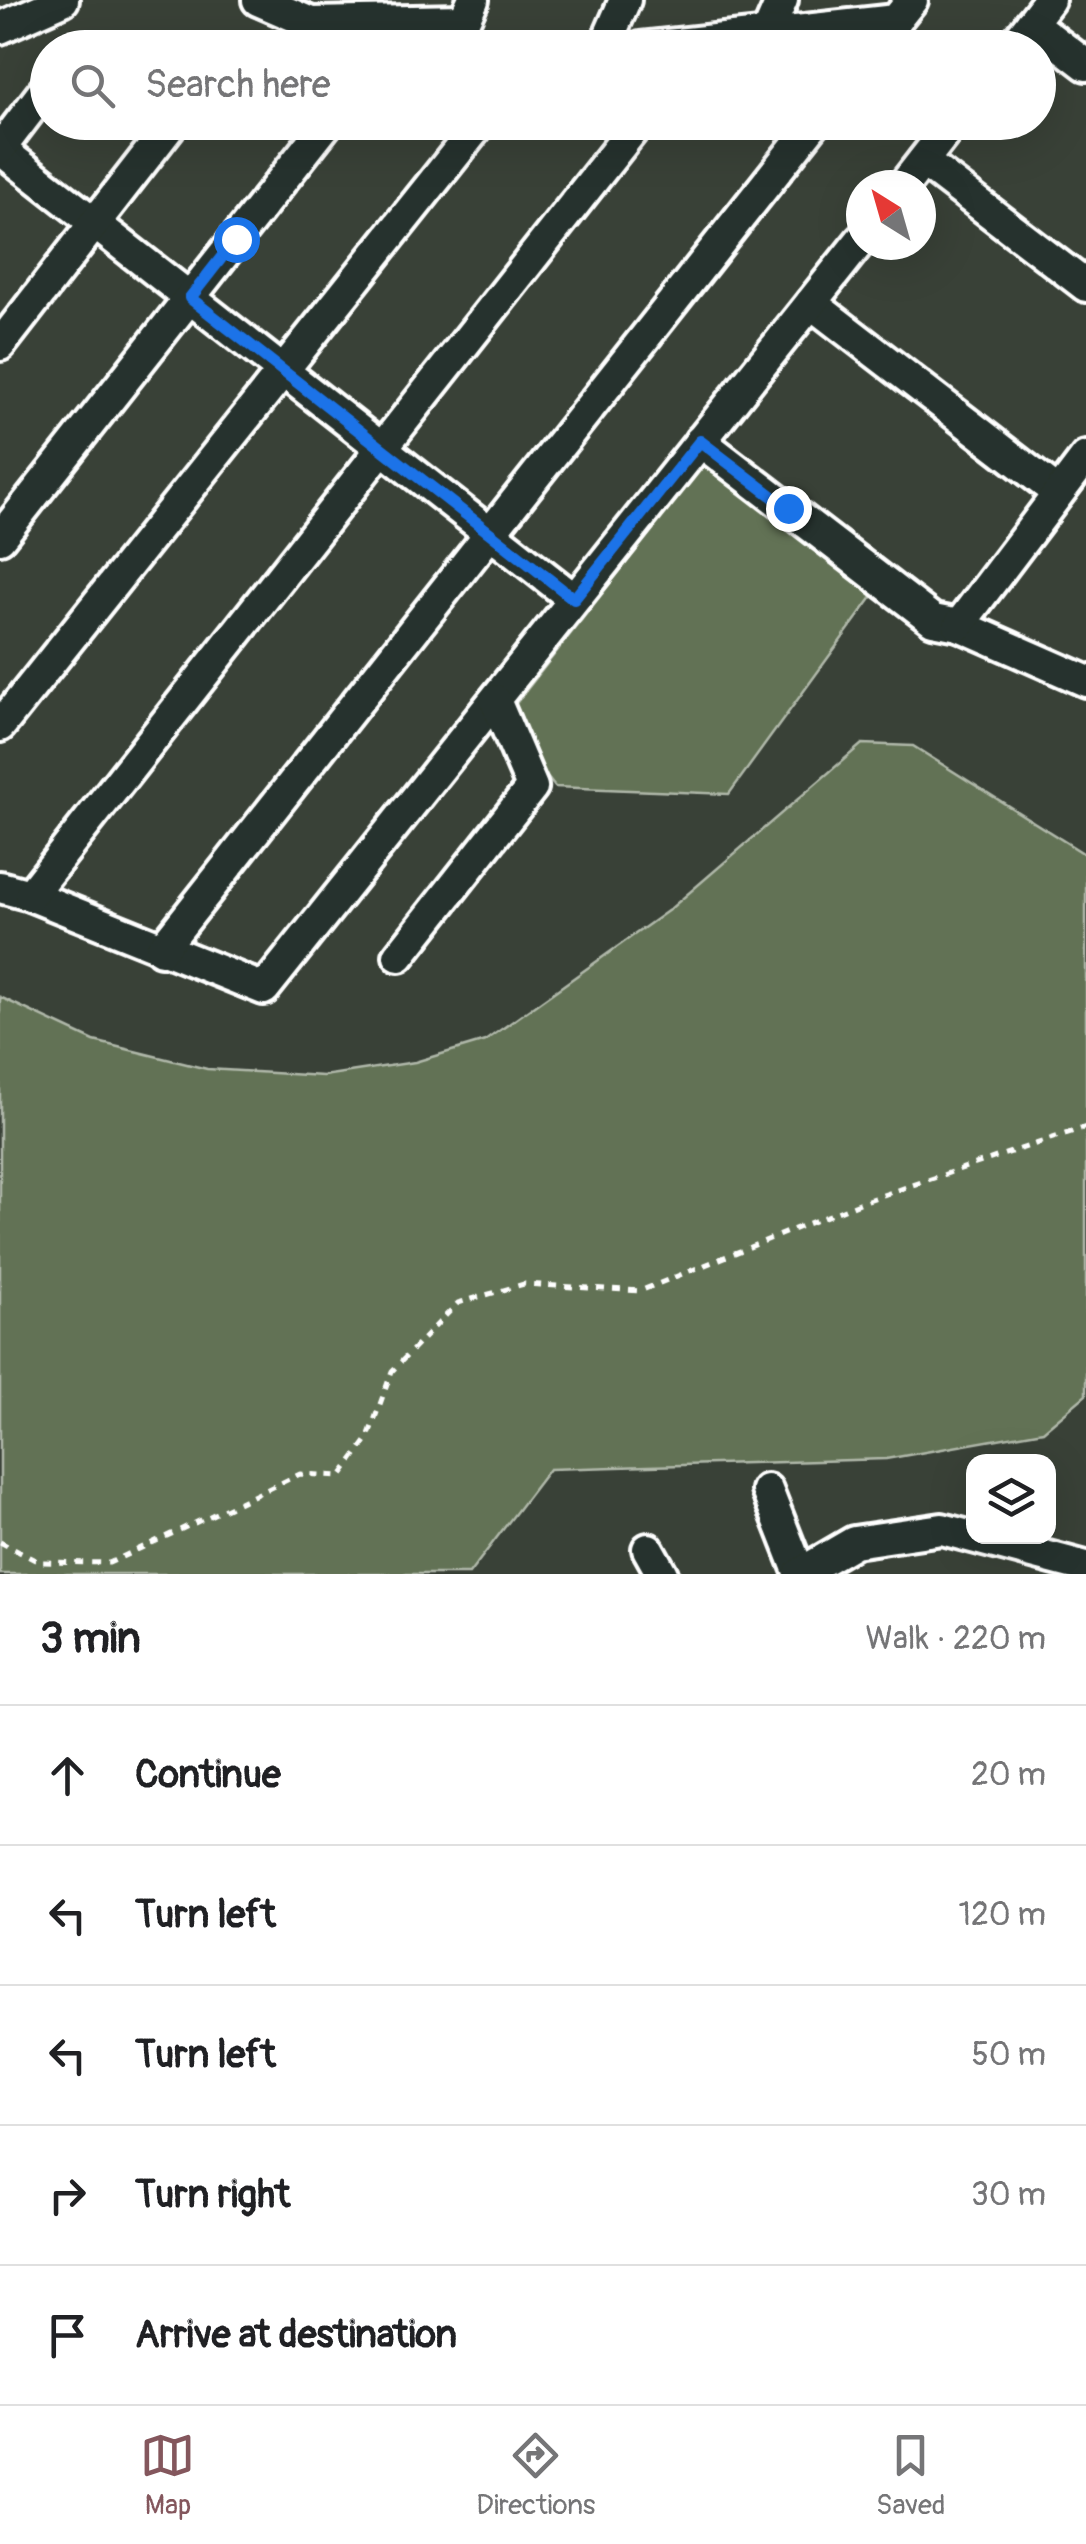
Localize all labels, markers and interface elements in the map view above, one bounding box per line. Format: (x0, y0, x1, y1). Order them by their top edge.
search box (30, 30, 1056, 140)
icon: search (65, 58, 120, 113)
text: Search here (145, 61, 331, 109)
north arrow (846, 170, 936, 260)
route start (214, 217, 260, 263)
route end (766, 486, 812, 532)
map controls (966, 1454, 1056, 1544)
button: layers (966, 1454, 1056, 1544)
text: 3 min (40, 1613, 141, 1665)
text: Walk · 220 m (866, 1619, 1046, 1659)
icon: ahead (40, 1748, 95, 1803)
text: Continue (135, 1751, 281, 1799)
text: 20 m (971, 1755, 1046, 1795)
icon: left (40, 1888, 95, 1943)
text: Turn left (135, 1891, 276, 1939)
text: 120 m (958, 1895, 1046, 1935)
icon: left (40, 2028, 95, 2083)
text: Turn left (135, 2031, 276, 2079)
text: 50 m (971, 2035, 1046, 2075)
icon: right (40, 2168, 95, 2223)
text: Turn right (135, 2171, 290, 2219)
text: 30 m (971, 2175, 1046, 2215)
icon: arrive (40, 2308, 95, 2363)
text: Arrive at destination (135, 2311, 457, 2359)
tab: Map (140, 2428, 195, 2523)
tab: Directions (476, 2428, 595, 2523)
tab: Saved (876, 2428, 946, 2523)

